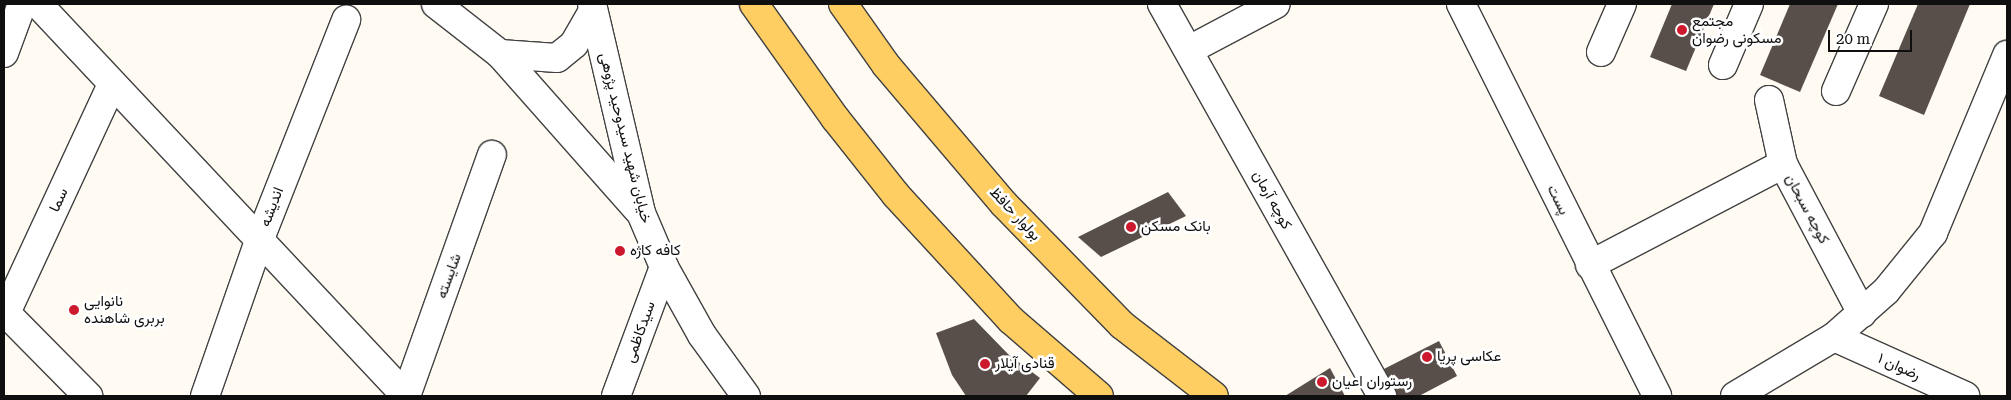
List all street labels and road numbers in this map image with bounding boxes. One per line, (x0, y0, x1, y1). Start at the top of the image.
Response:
street label: خیابان شهید سیدوحید پژوهی (595, 51, 655, 225)
street label: کوچه آرمان (1249, 167, 1295, 233)
street label: کوچه سبحان (1781, 171, 1833, 247)
street label: پست (1543, 182, 1573, 218)
street label: بولوار حافظ (986, 183, 1044, 245)
street label: سما (46, 185, 72, 215)
street label: اندیشه (256, 185, 288, 229)
street label: شایسته (433, 251, 465, 301)
street label: سیدکاظمی (621, 299, 659, 365)
street label: رضوان ۱ (1875, 350, 1923, 384)

